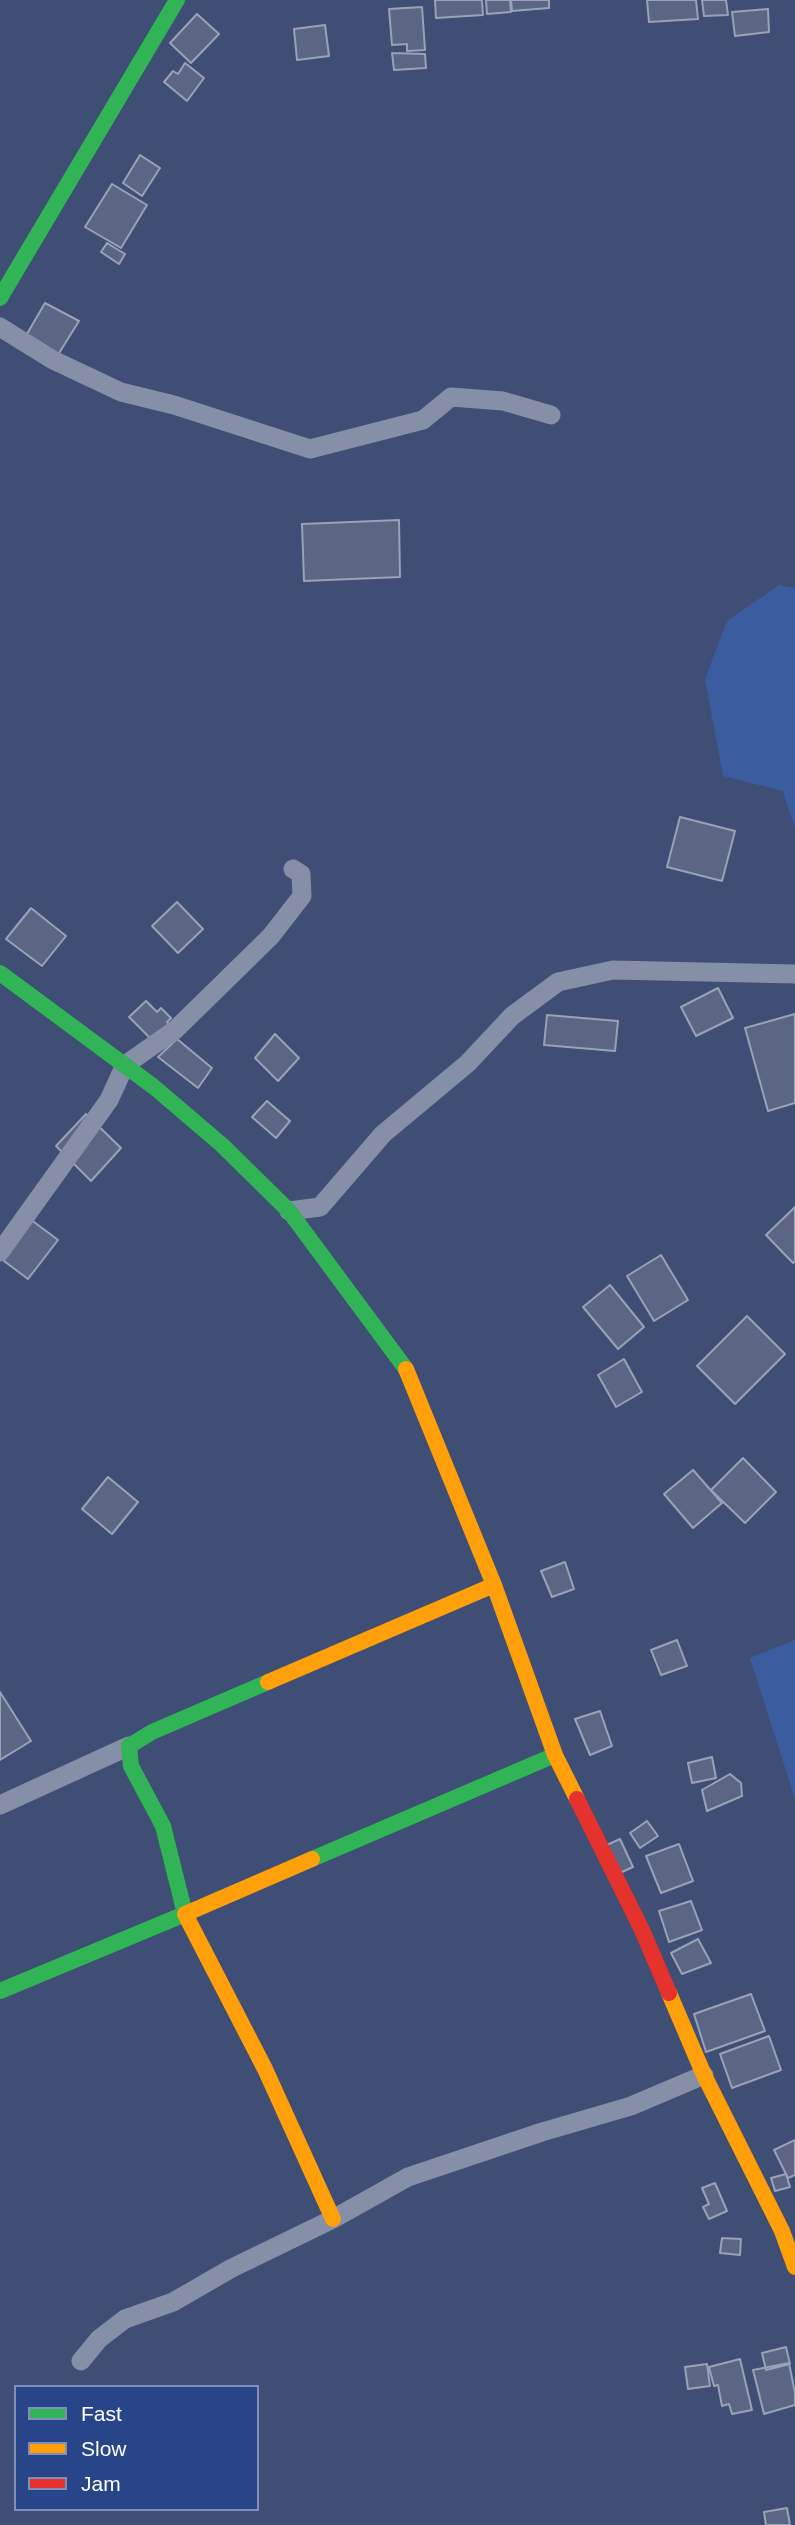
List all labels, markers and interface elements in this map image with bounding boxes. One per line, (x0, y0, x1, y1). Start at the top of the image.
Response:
legend (14, 2385, 259, 2511)
text: Fast (81, 2402, 122, 2425)
text: Slow (81, 2437, 127, 2460)
text: Jam (81, 2472, 121, 2495)

